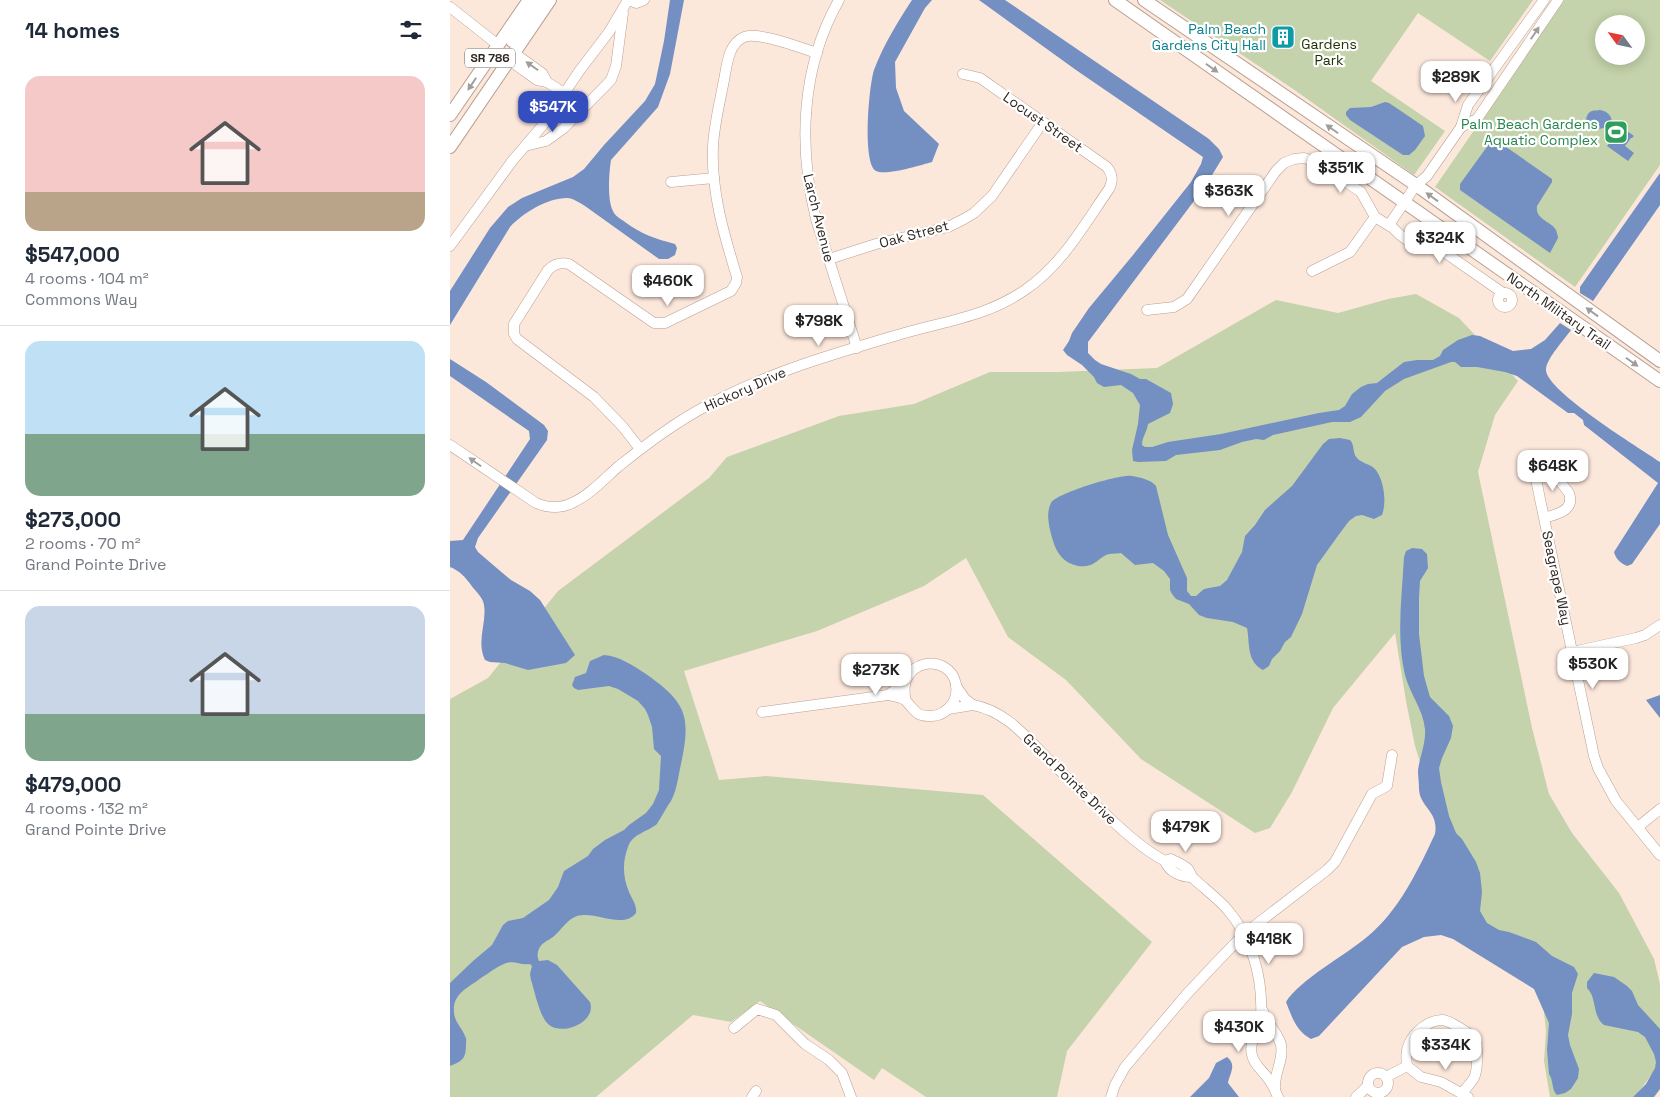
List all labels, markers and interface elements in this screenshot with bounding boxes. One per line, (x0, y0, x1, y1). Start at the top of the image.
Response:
north arrow (1595, 15, 1645, 65)
map controls (1595, 15, 1645, 65)
icon: filters (397, 16, 425, 44)
text: 14 homes (25, 17, 120, 44)
place label: Palm Beach Gardens City Hall (1152, 20, 1266, 54)
building icon: Palm Beach Gardens City Hall (1270, 24, 1296, 50)
one-way arrow (1530, 26, 1540, 39)
park label: Gardens Park (1301, 35, 1357, 69)
road number: SR 786 (465, 48, 515, 68)
one-way arrow (525, 61, 539, 71)
pin: $289K (1421, 61, 1491, 103)
one-way arrow (1205, 63, 1219, 73)
text: $289K (1432, 66, 1480, 87)
one-way arrow (467, 77, 477, 90)
street label: Locust Street (1000, 88, 1086, 156)
pin: $547K (518, 90, 588, 133)
text: $547K (529, 96, 577, 117)
icon: home (180, 108, 270, 198)
place label: Palm Beach Gardens Aquatic Complex (1461, 115, 1598, 149)
sports icon: Palm Beach Gardens Aquatic Complex (1603, 119, 1629, 145)
one-way arrow (1325, 124, 1339, 134)
pin: $351K (1306, 152, 1376, 194)
text: $351K (1318, 157, 1364, 178)
street label: Larch Avenue (799, 172, 839, 264)
pin: $363K (1194, 174, 1264, 217)
text: $363K (1204, 180, 1254, 201)
one-way arrow (1425, 192, 1439, 202)
street label: Oak Street (877, 216, 951, 252)
pin: $324K (1405, 222, 1475, 264)
text: $324K (1416, 227, 1464, 248)
text: $547,000 (25, 241, 120, 268)
pin: $460K (633, 264, 703, 307)
text: 4 rooms · 104 m² (25, 268, 149, 289)
street label: North Military Trail (1503, 268, 1615, 354)
text: $460K (643, 270, 693, 291)
text: Commons Way (25, 289, 137, 310)
pin: $798K (784, 304, 854, 347)
one-way arrow (1586, 307, 1599, 318)
text: $798K (795, 310, 843, 331)
one-way arrow (1626, 357, 1639, 367)
street label: Hickory Drive (701, 363, 789, 415)
icon: home (180, 374, 270, 464)
pin: $648K (1518, 450, 1588, 492)
text: $648K (1528, 455, 1578, 476)
one-way arrow (468, 457, 482, 467)
text: $273,000 (25, 506, 121, 533)
street label: Seagrape Way (1538, 529, 1576, 627)
text: 2 rooms · 70 m² (25, 533, 141, 554)
text: Grand Pointe Drive (25, 554, 166, 575)
icon: home (180, 639, 270, 729)
pin: $530K (1558, 648, 1628, 690)
text: $530K (1568, 653, 1618, 674)
pin: $273K (841, 654, 911, 696)
text: $273K (852, 659, 900, 680)
street label: Grand Pointe Drive (1019, 730, 1121, 828)
text: $479,000 (25, 771, 121, 798)
text: 4 rooms · 132 m² (25, 798, 148, 819)
pin: $479K (1151, 810, 1221, 853)
text: $479K (1162, 816, 1210, 837)
text: Grand Pointe Drive (25, 819, 166, 840)
pin: $418K (1234, 922, 1304, 965)
text: $418K (1246, 928, 1292, 949)
pin: $430K (1204, 1010, 1274, 1053)
text: $430K (1214, 1016, 1264, 1037)
pin: $334K (1411, 1028, 1481, 1071)
text: $334K (1421, 1034, 1471, 1055)

